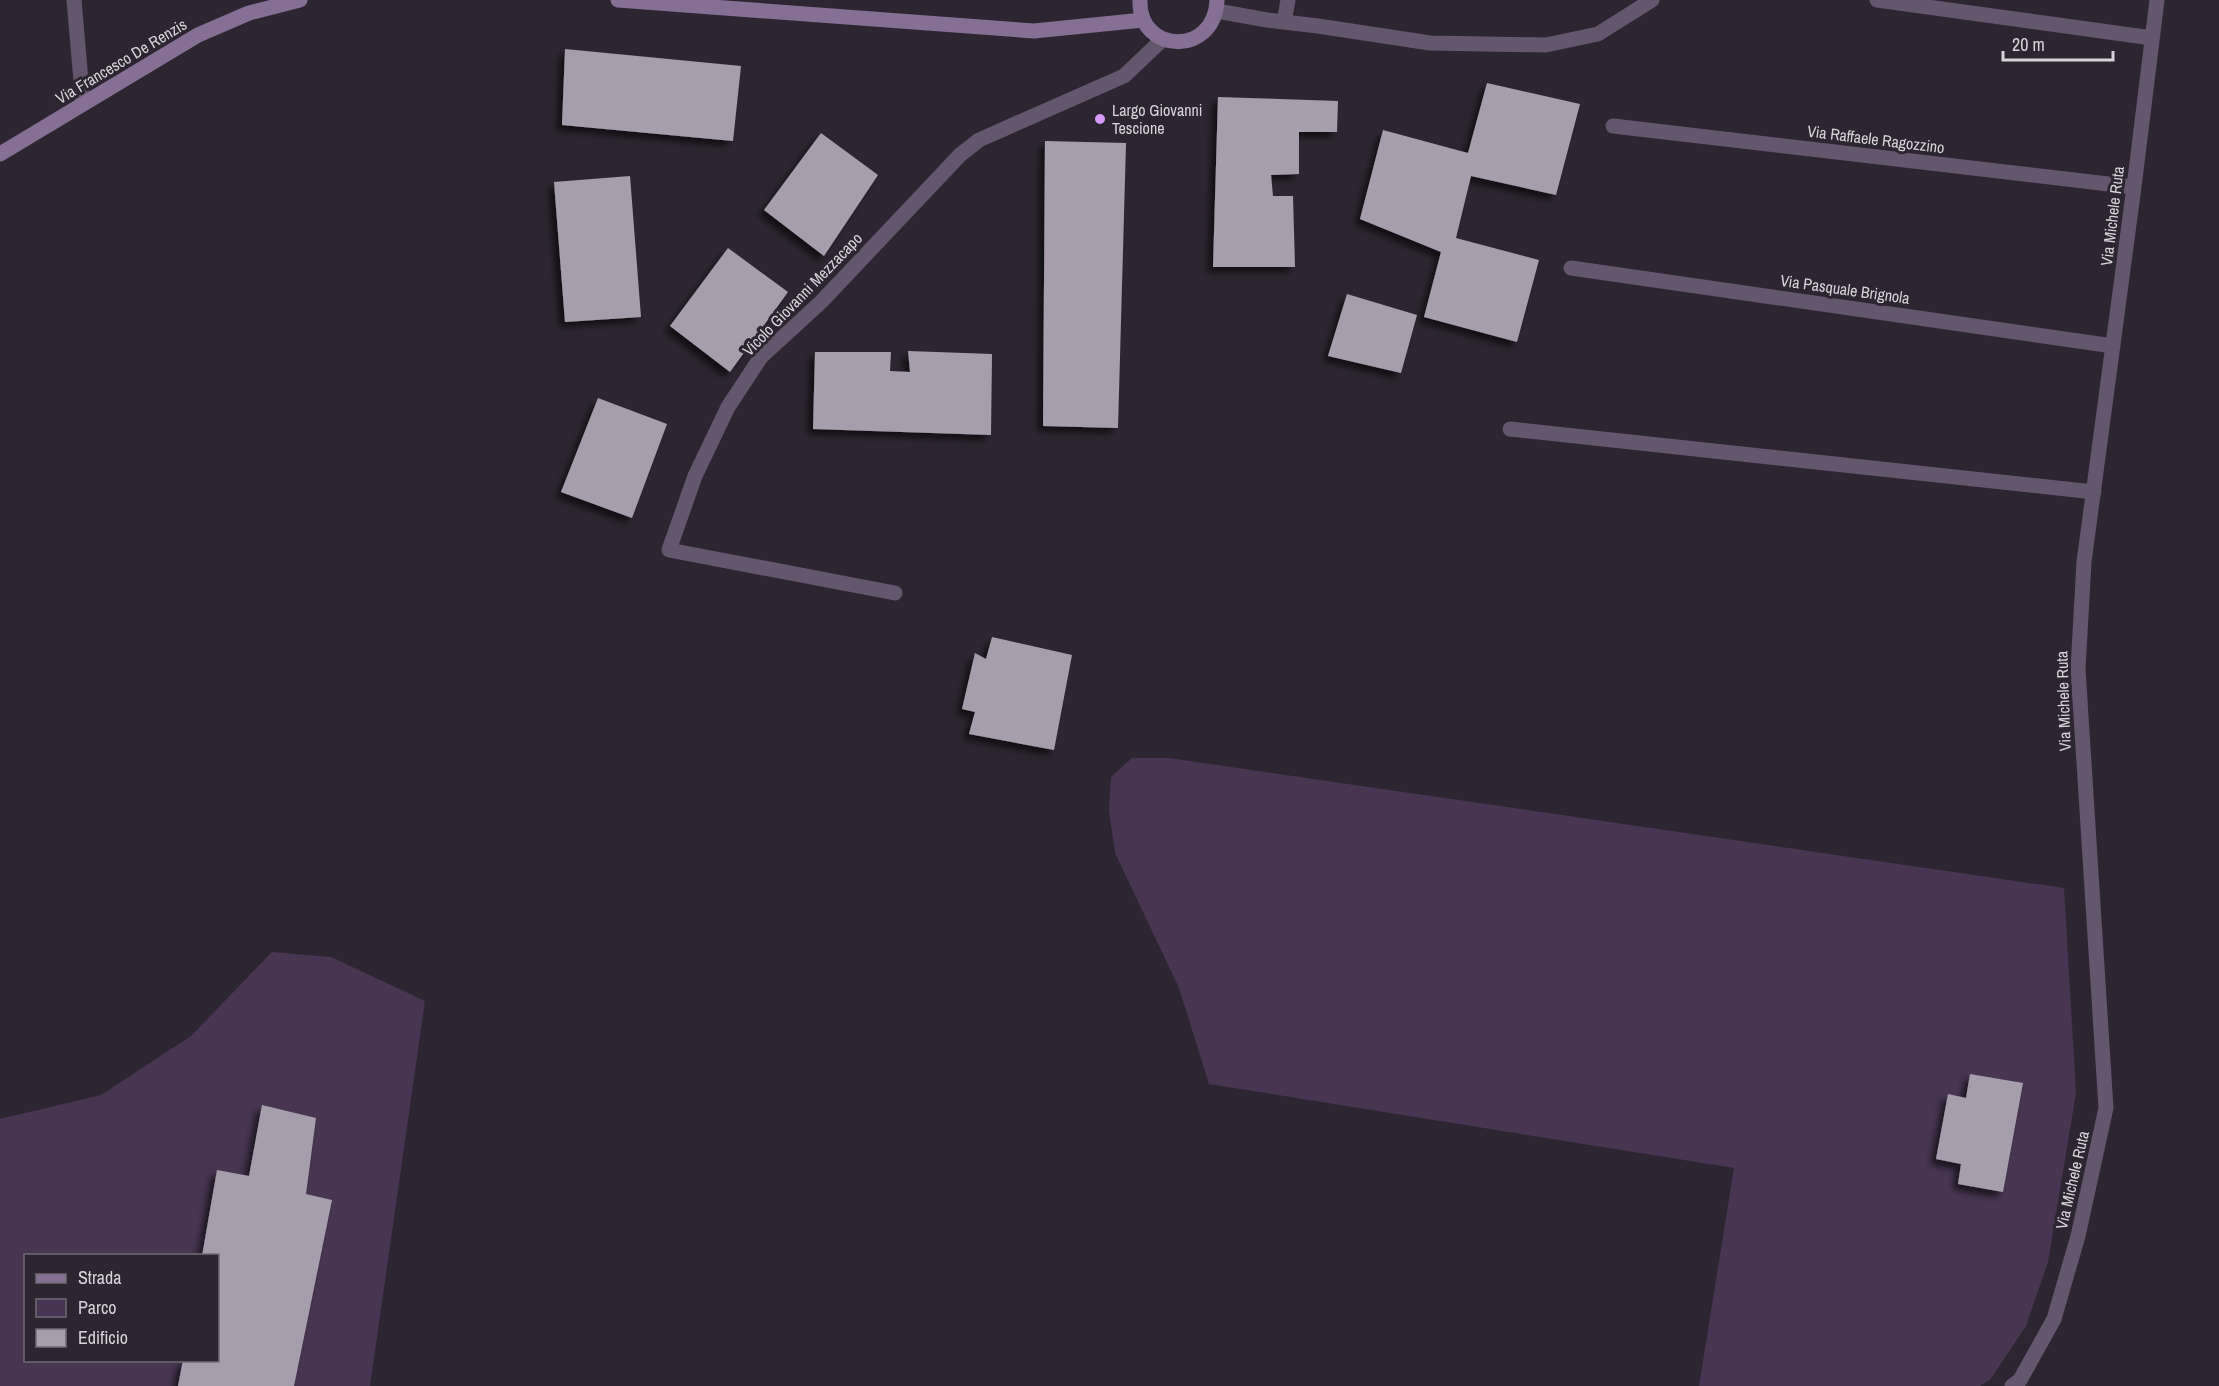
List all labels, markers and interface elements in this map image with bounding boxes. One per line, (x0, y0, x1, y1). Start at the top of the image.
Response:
street label: Via Francesco De Renzis (51, 13, 191, 109)
scale bar (2003, 24, 2112, 62)
text: 20 m (2012, 32, 2045, 57)
place label: Largo Giovanni Tescione (1112, 99, 1202, 139)
marker: Largo Giovanni Tescione (1093, 112, 1107, 126)
street label: Via Raffaele Ragozzino (1806, 120, 1946, 158)
street label: Via Michele Ruta (2095, 164, 2129, 267)
street label: Vicolo Giovanni Mezzacapo (737, 227, 867, 361)
street label: Via Pasquale Brignola (1779, 269, 1912, 309)
street label: Via Michele Ruta (2050, 650, 2076, 752)
street label: Via Michele Ruta (2050, 1128, 2094, 1231)
legend (24, 1254, 219, 1362)
text: Strada (78, 1265, 122, 1290)
text: Parco (78, 1295, 117, 1320)
text: Edificio (78, 1325, 128, 1350)

